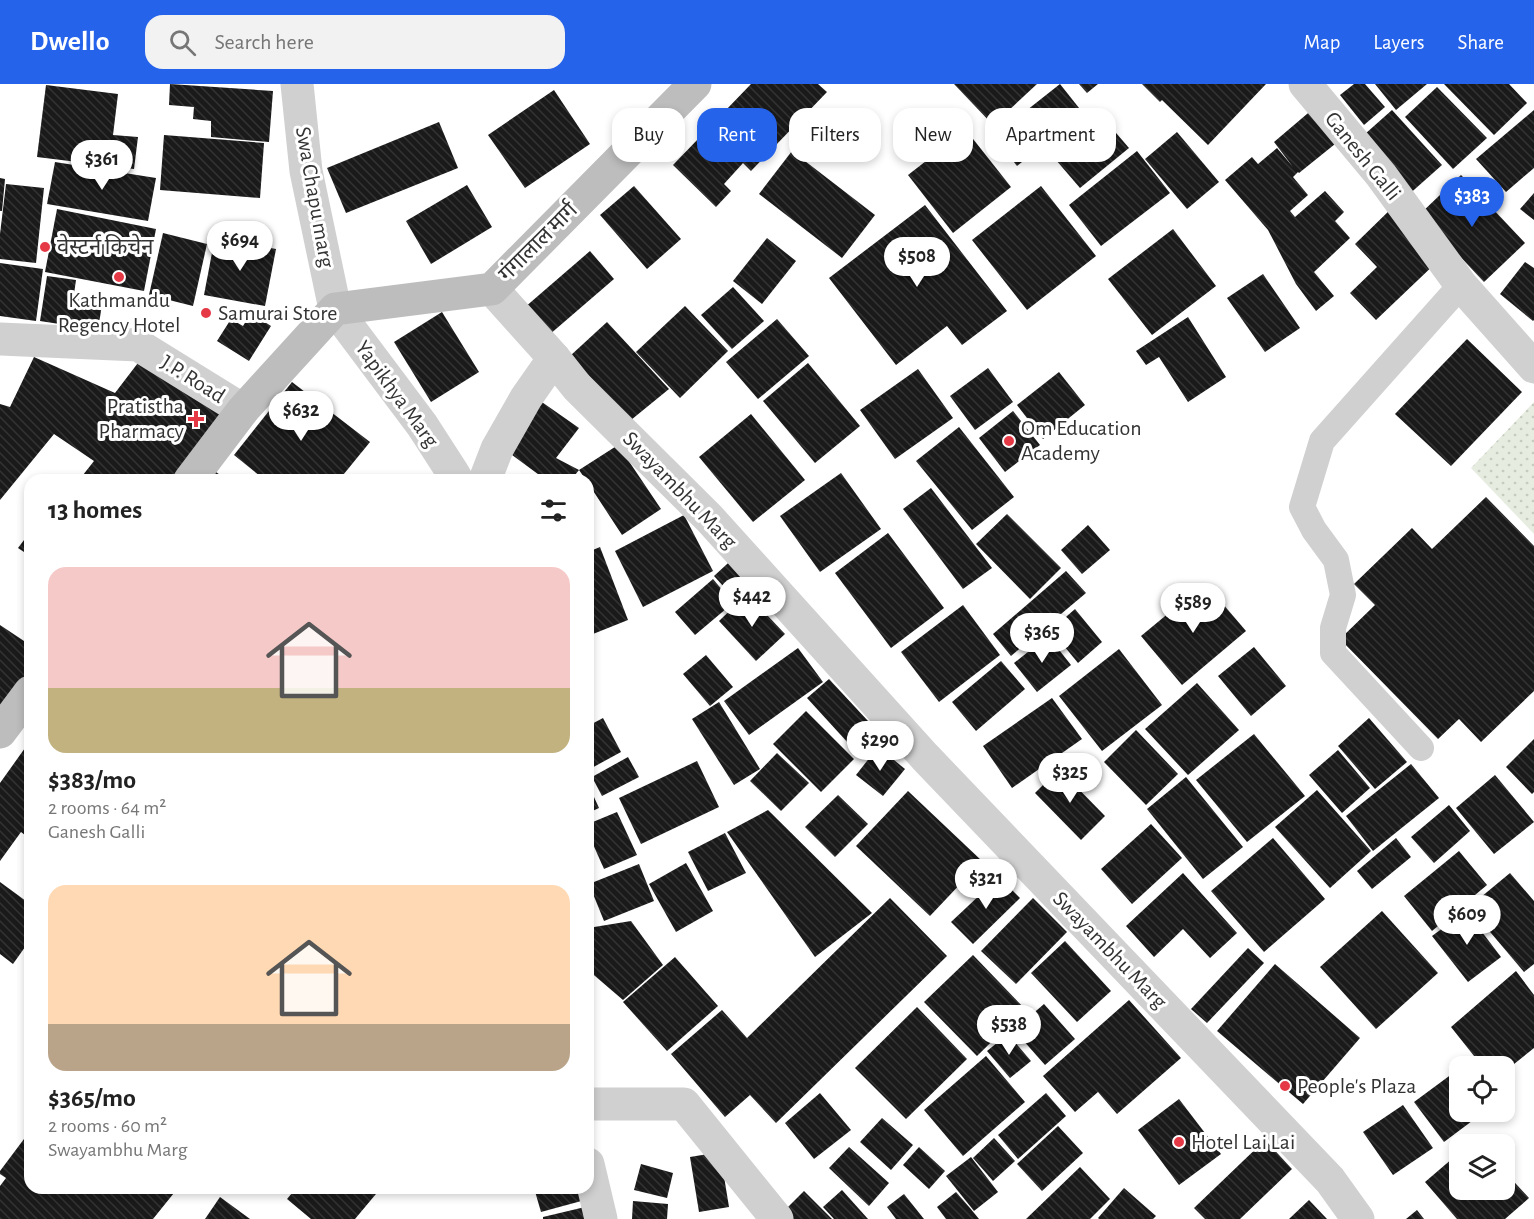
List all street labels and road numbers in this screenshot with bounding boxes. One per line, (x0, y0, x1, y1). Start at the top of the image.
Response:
street label: Ganesh Galli (1321, 108, 1405, 204)
street label: Swa Chapu marg (292, 125, 338, 269)
street label: गंगालाल मार्ग (493, 196, 582, 285)
street label: Yapikhya Marg (351, 337, 443, 452)
street label: J.P. Road (157, 351, 229, 407)
street label: Swayambhu Marg (619, 427, 741, 553)
street label: Swayambhu Marg (1049, 887, 1171, 1013)

